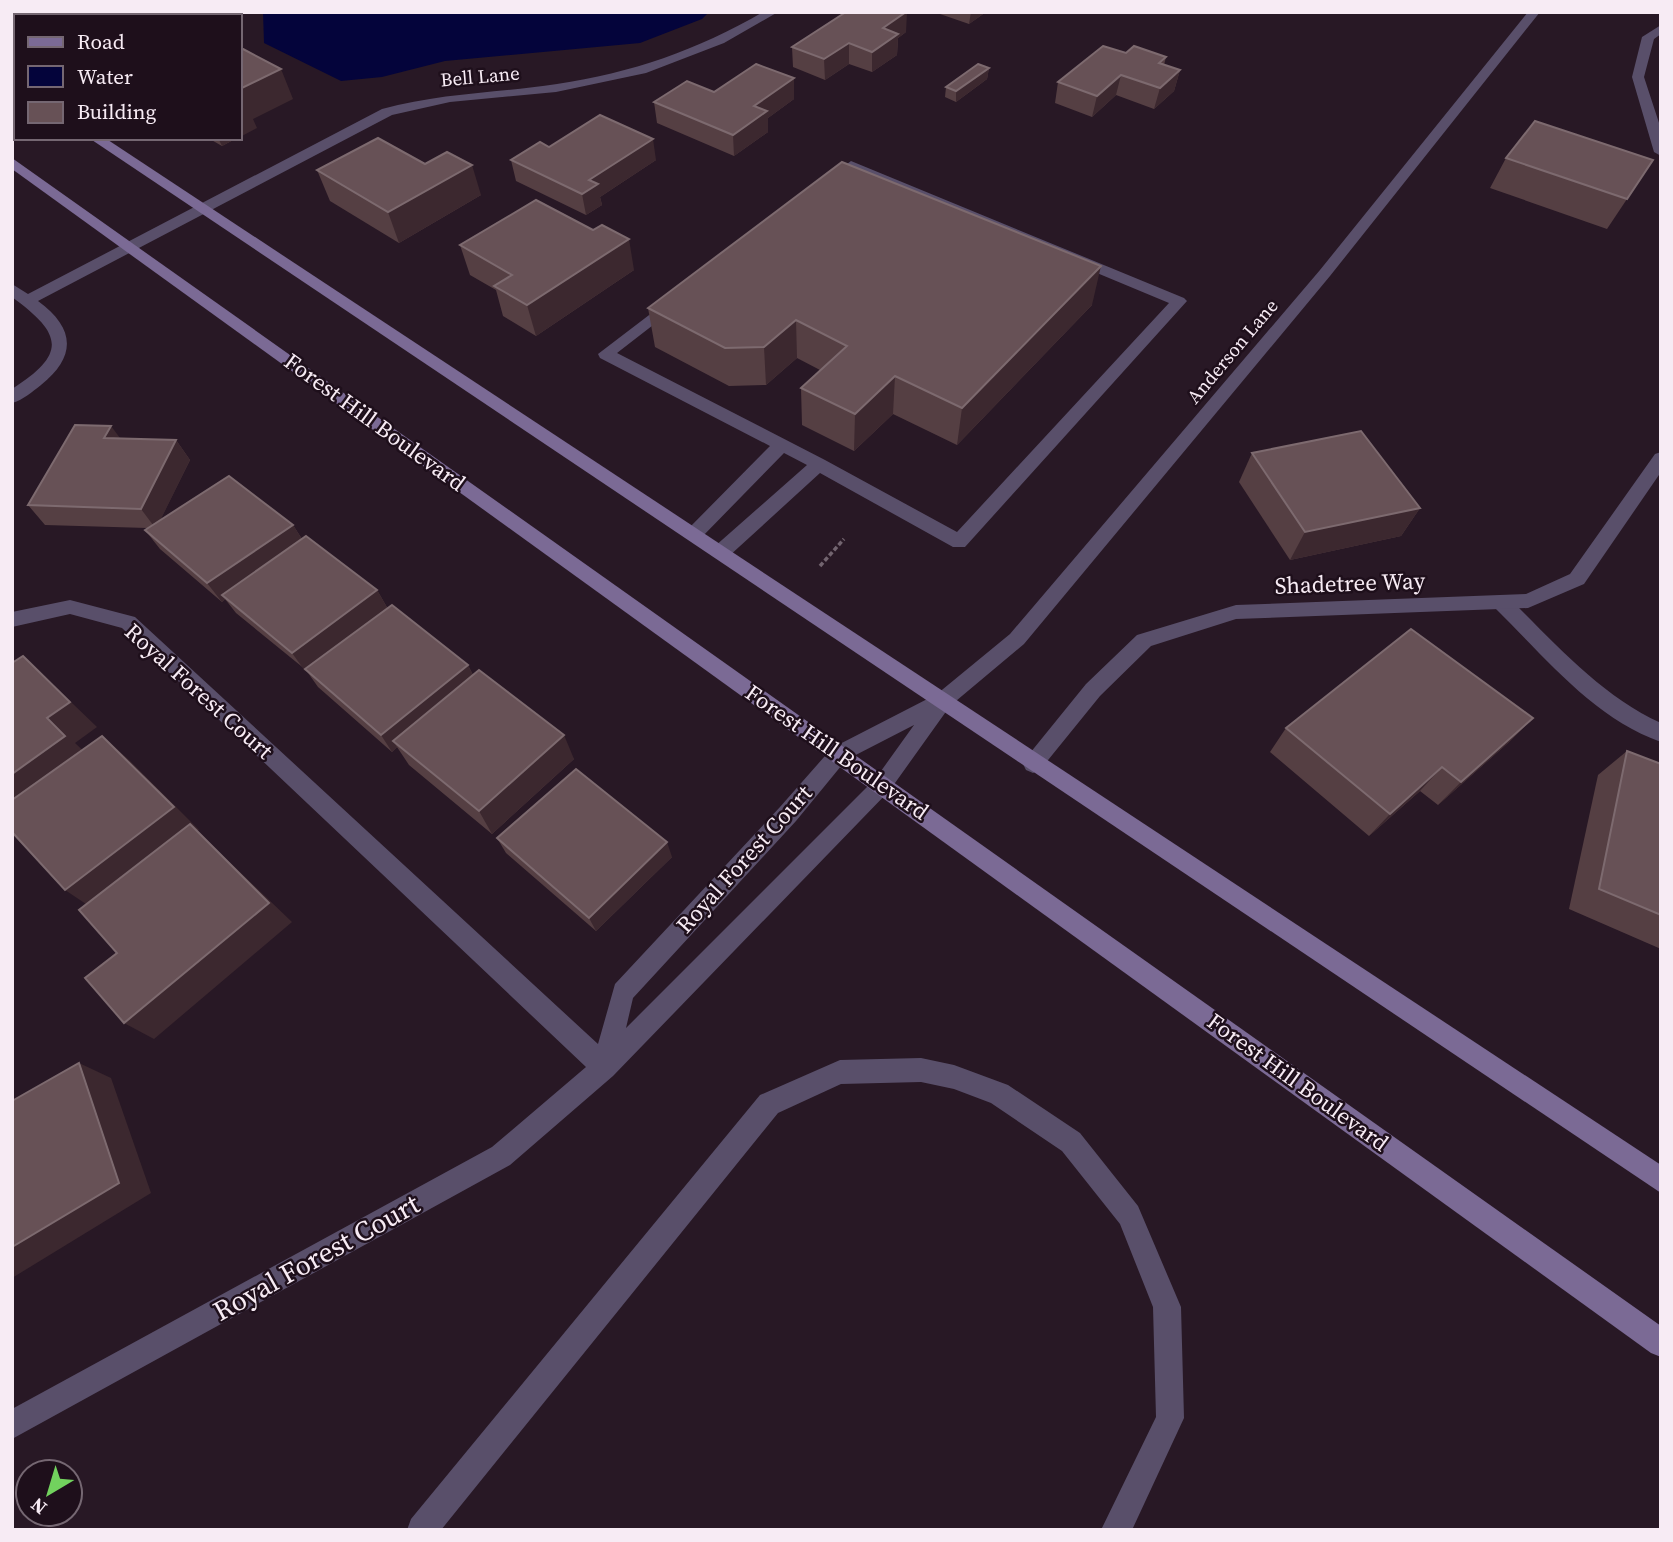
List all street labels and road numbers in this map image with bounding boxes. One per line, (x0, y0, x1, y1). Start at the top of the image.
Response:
street label: Bell Lane (439, 60, 521, 92)
street label: Anderson Lane (1181, 293, 1283, 409)
street label: Forest Hill Boulevard (278, 345, 472, 499)
street label: Shadetree Way (1274, 564, 1426, 602)
street label: Royal Forest Court (118, 616, 280, 767)
street label: Forest Hill Boulevard (739, 677, 935, 827)
street label: Royal Forest Court (669, 778, 820, 940)
street label: Forest Hill Boulevard (1201, 1005, 1395, 1159)
street label: Royal Forest Court (206, 1184, 427, 1330)

